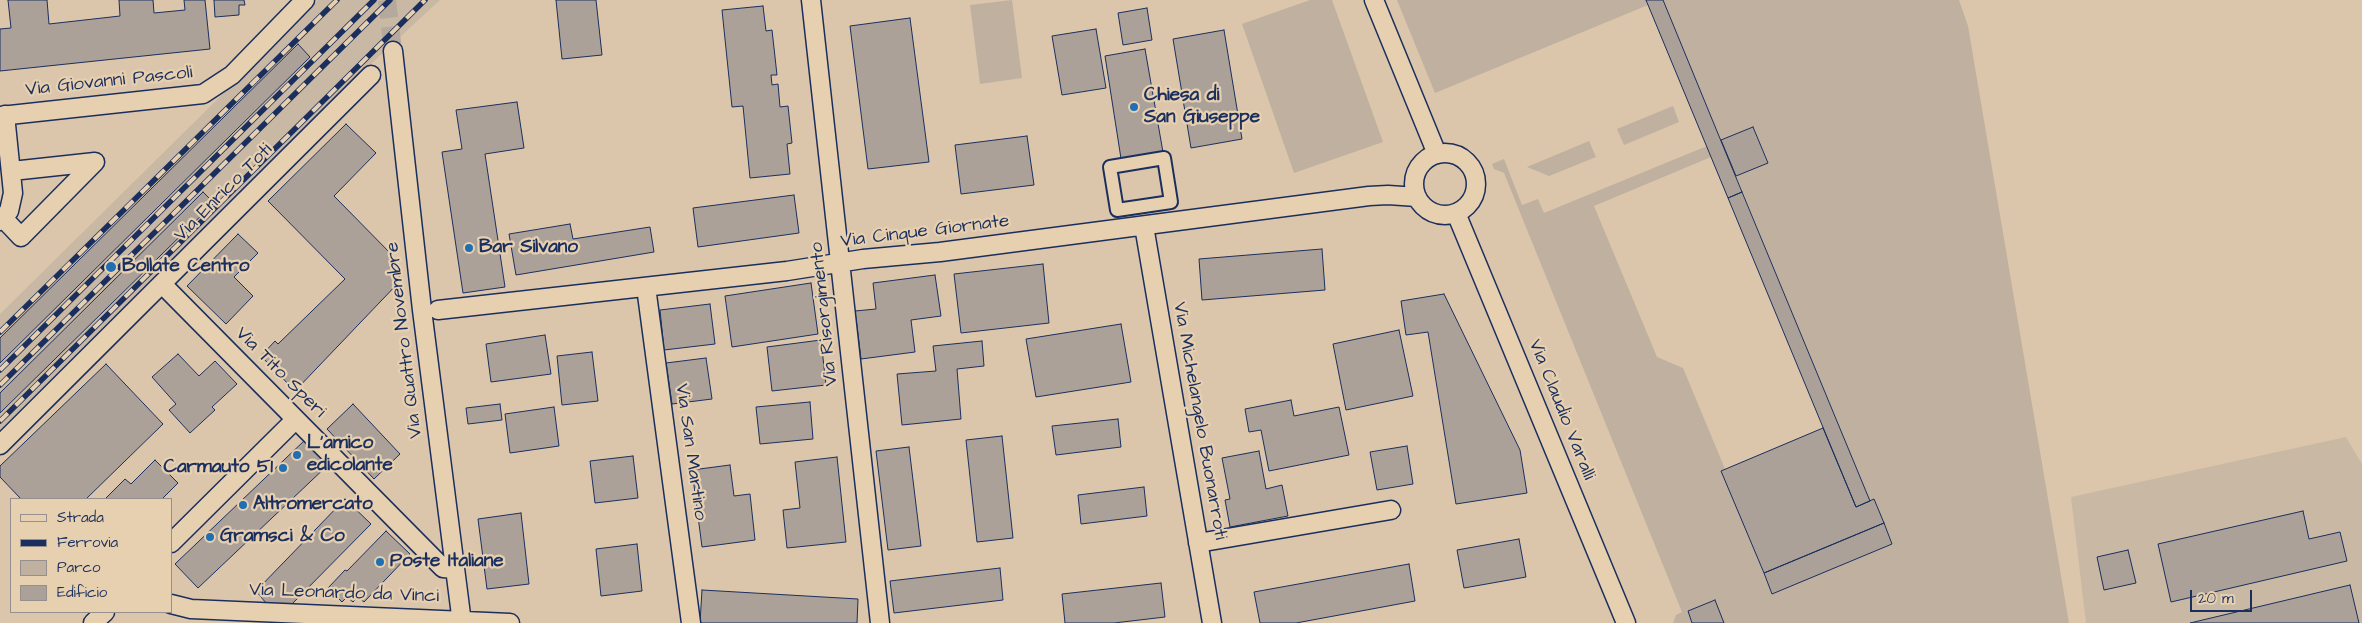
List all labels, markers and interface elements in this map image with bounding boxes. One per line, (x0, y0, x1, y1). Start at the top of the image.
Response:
street label: Via Giovanni Pascoli (24, 62, 194, 102)
place label: Chiesa di San Giuseppe (1144, 85, 1260, 129)
marker: Chiesa di San Giuseppe (1128, 101, 1140, 113)
street label: Via Enrico Toti (170, 139, 278, 247)
street label: Via Cinque Giornate (839, 210, 1011, 254)
place label: Bar Silvano (479, 237, 578, 259)
street label: Via Quattro Novembre (382, 240, 428, 440)
street label: Via Risorgimento (806, 241, 844, 387)
marker: Bar Silvano (463, 242, 475, 254)
place label: Bollate Centro (122, 256, 249, 278)
marker: Bollate Centro (104, 260, 118, 274)
street label: Via Michelangelo Buonarroti (1167, 300, 1231, 542)
street label: Via Tito Speri (230, 323, 330, 423)
street label: Via Claudio Varalli (1522, 337, 1600, 483)
street label: Via San Martino (669, 382, 711, 522)
place label: L'amico edicolante (307, 433, 393, 477)
marker: L'amico edicolante (291, 449, 303, 461)
place label: Carmauto 51 (163, 457, 273, 479)
marker: Carmauto 51 (277, 462, 289, 474)
place label: Altromercato (253, 494, 373, 516)
legend (10, 498, 172, 613)
marker: Altromercato (237, 499, 249, 511)
text: Strada (57, 507, 104, 528)
place label: Gramsci & Co (220, 526, 345, 548)
marker: Gramsci & Co (204, 531, 216, 543)
text: Ferrovia (57, 532, 118, 553)
place label: Poste Italiane (390, 551, 503, 573)
marker: Poste Italiane (374, 556, 386, 568)
text: Parco (57, 557, 100, 578)
street label: Via Leonardo da Vinci (249, 579, 439, 609)
scale bar (2192, 580, 2254, 612)
text: Edificio (57, 582, 107, 603)
text: 20 m (2198, 588, 2234, 609)

